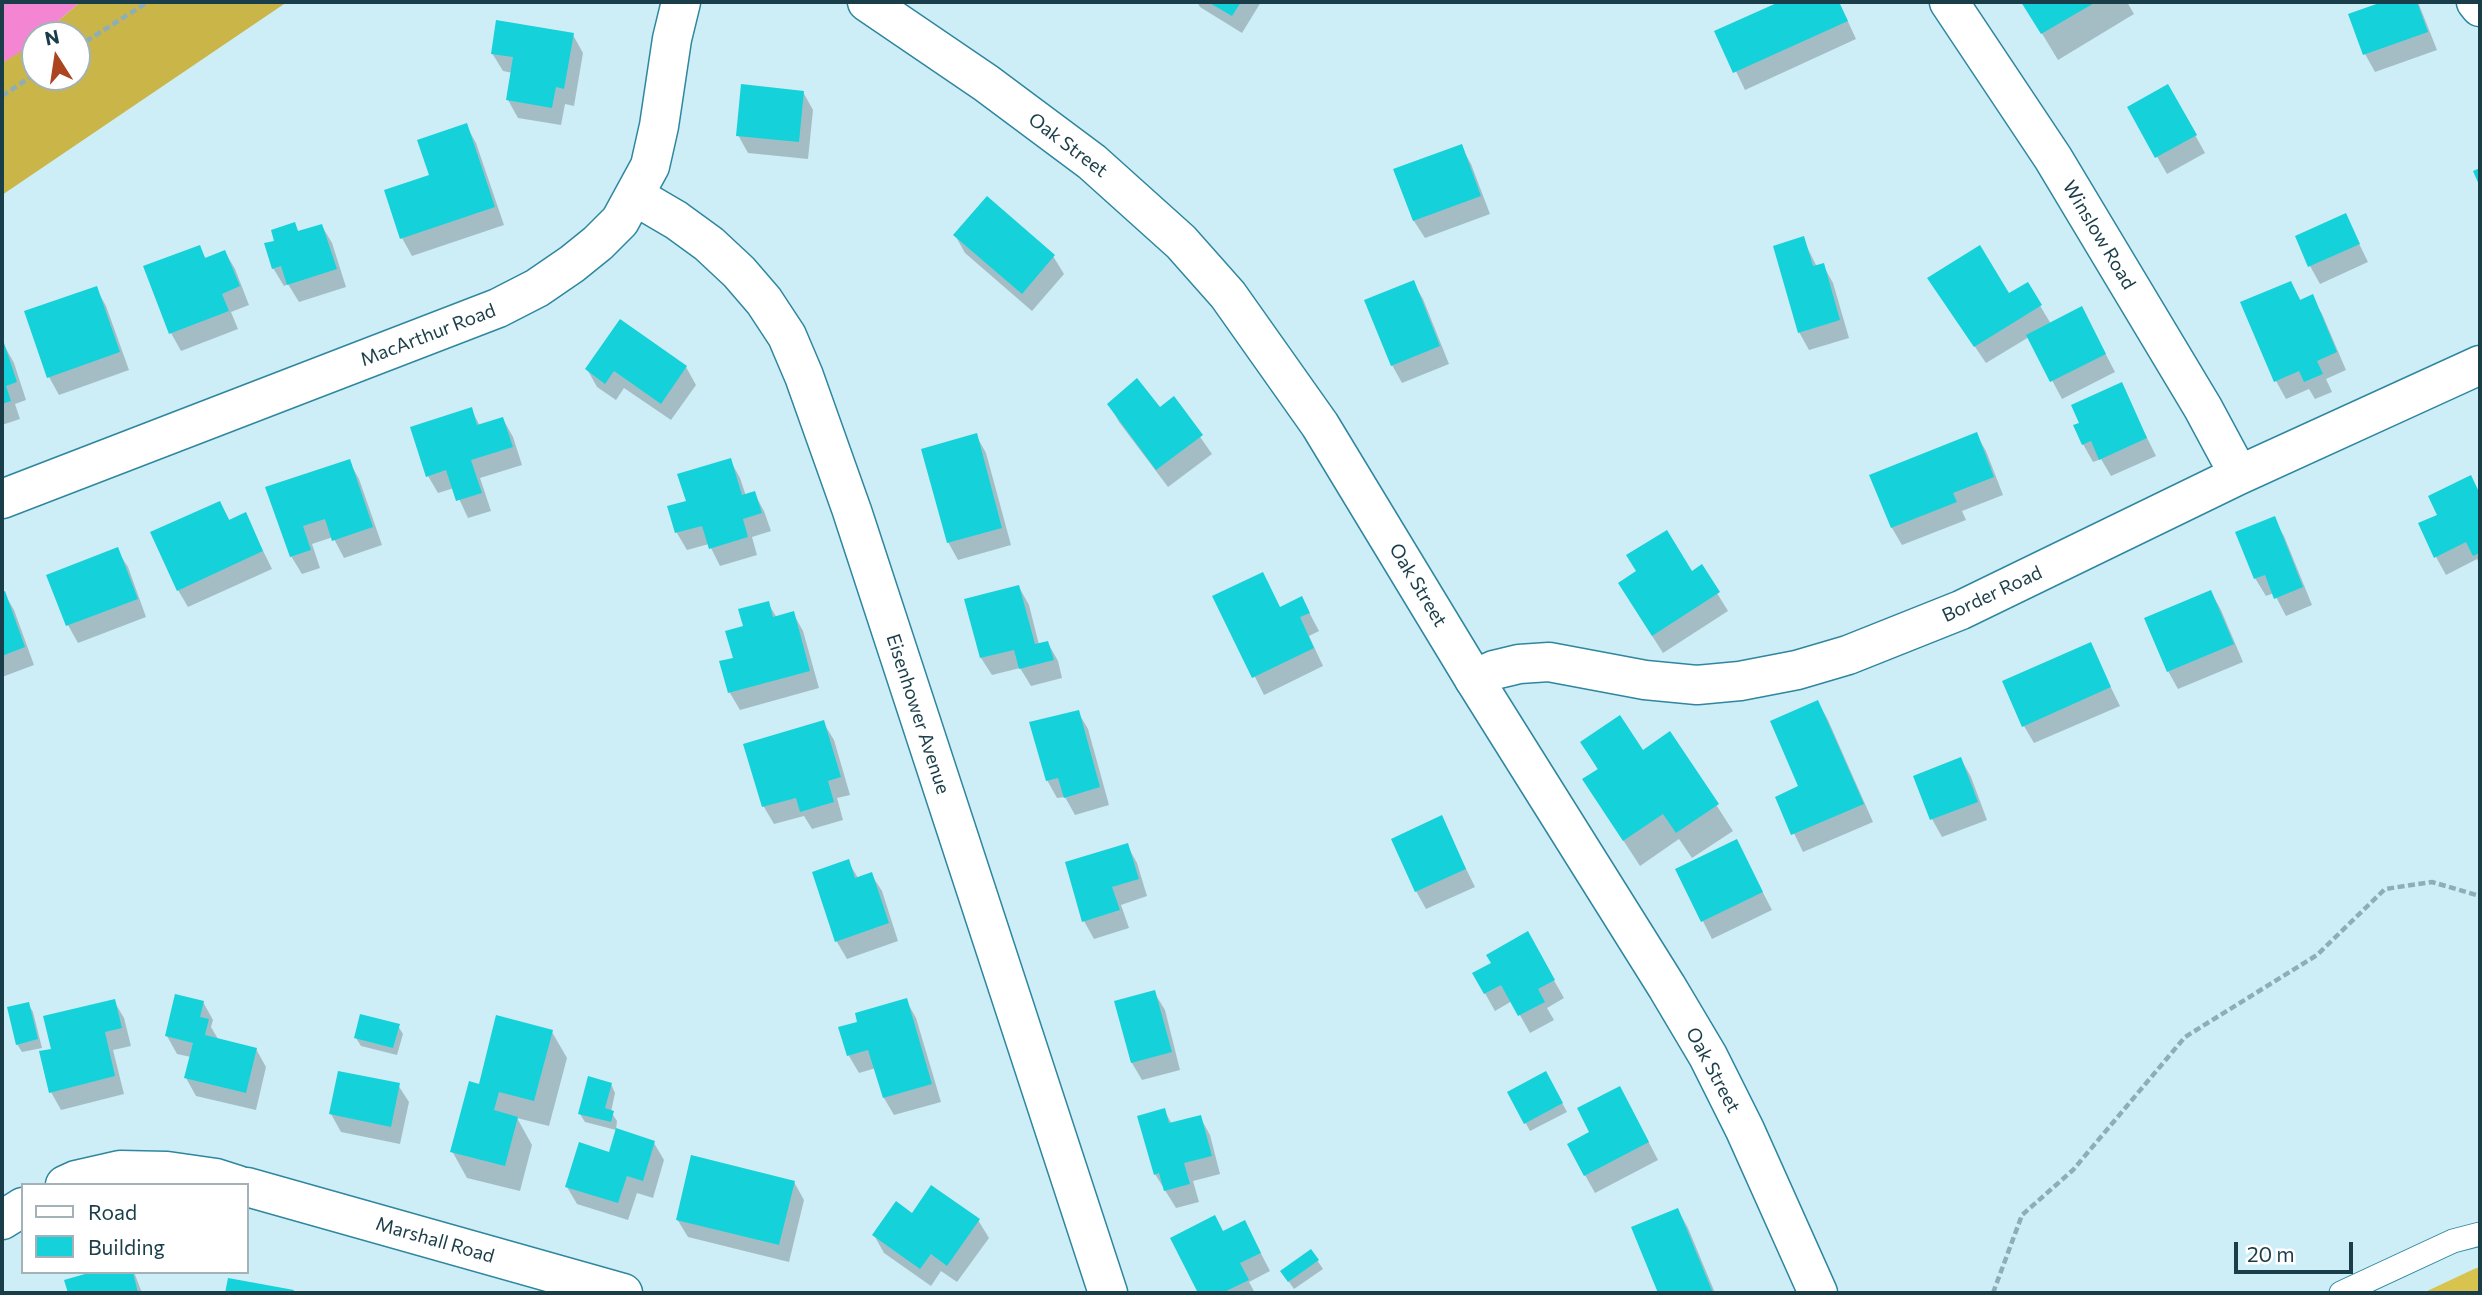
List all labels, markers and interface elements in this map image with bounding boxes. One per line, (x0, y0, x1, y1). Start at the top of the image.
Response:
north arrow (21, 21, 91, 91)
text: N (43, 24, 61, 50)
street label: Oak Street (1024, 108, 1112, 182)
street label: Winslow Road (2058, 176, 2140, 294)
street label: MacArthur Road (357, 299, 499, 371)
street label: Oak Street (1384, 539, 1452, 631)
street label: Border Road (1938, 561, 2046, 627)
street label: Eisenhower Avenue (881, 631, 955, 797)
street label: Oak Street (1681, 1024, 1745, 1116)
legend (21, 1183, 248, 1274)
text: Road (88, 1199, 137, 1224)
street label: Marshall Road (373, 1212, 497, 1268)
scale bar (2237, 1228, 2356, 1272)
text: Building (88, 1234, 165, 1259)
text: 20 m (2247, 1241, 2295, 1266)

